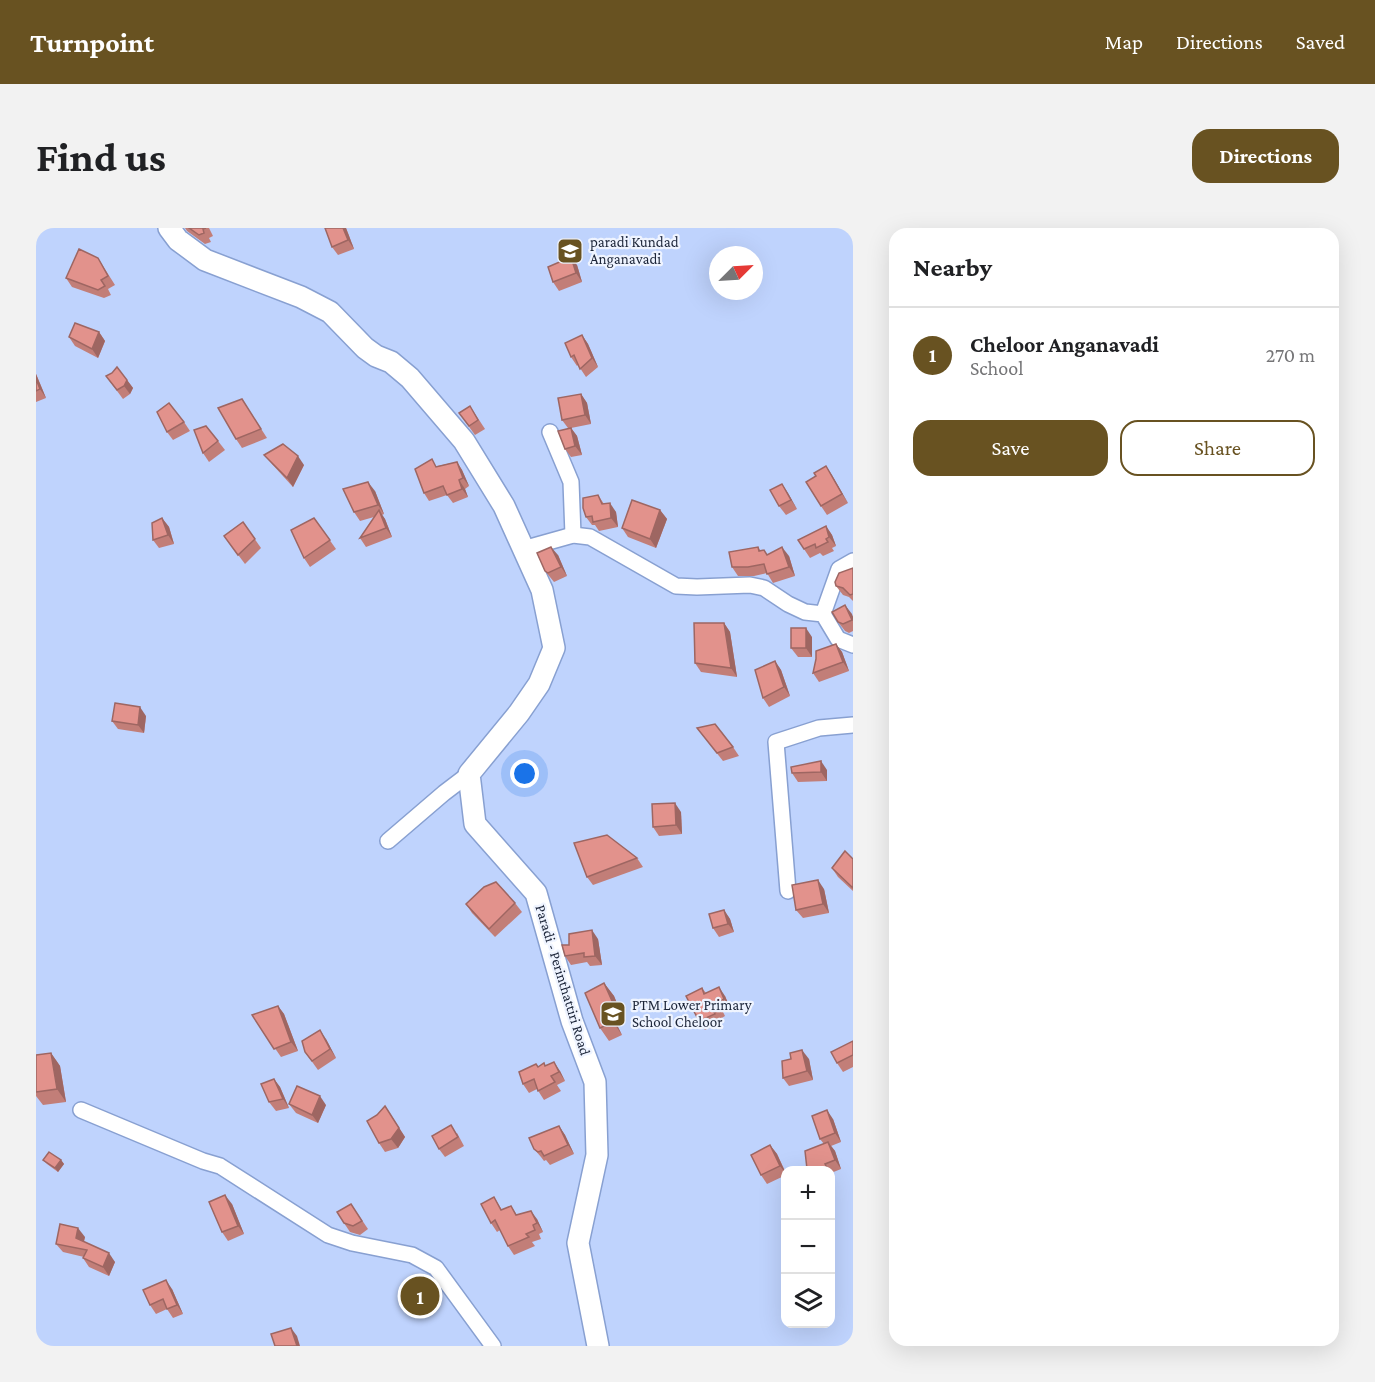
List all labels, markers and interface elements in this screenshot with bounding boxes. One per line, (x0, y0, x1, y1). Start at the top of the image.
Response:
text: Turnpoint (30, 27, 154, 58)
text: Map (1105, 30, 1143, 54)
text: Directions (1176, 30, 1263, 54)
text: Saved (1296, 30, 1345, 54)
button: Directions (1192, 129, 1339, 183)
text: Find us (36, 133, 166, 180)
place label: paradi Kundad Anganavadi (590, 234, 679, 268)
school or university icon: paradi Kundad Anganavadi (555, 236, 585, 266)
north arrow (709, 246, 763, 300)
text: Nearby (913, 253, 992, 282)
text: Cheloor Anganavadi (970, 332, 1159, 357)
text: 1 (929, 344, 936, 366)
text: 270 m (1266, 344, 1315, 366)
text: School (970, 357, 1023, 379)
button: Save (913, 420, 1108, 476)
button: Share (1120, 420, 1315, 476)
your location (510, 759, 539, 788)
street label: Paradi - Perinthattiri Road (532, 903, 594, 1057)
place label: PTM Lower Primary School Cheloor (632, 997, 752, 1030)
school or university icon: PTM Lower Primary School Cheloor (598, 999, 628, 1029)
map controls (781, 1166, 835, 1328)
button: + (781, 1166, 835, 1220)
button: − (781, 1220, 835, 1274)
pin: 1 (400, 1274, 440, 1318)
button: layers (781, 1274, 835, 1328)

